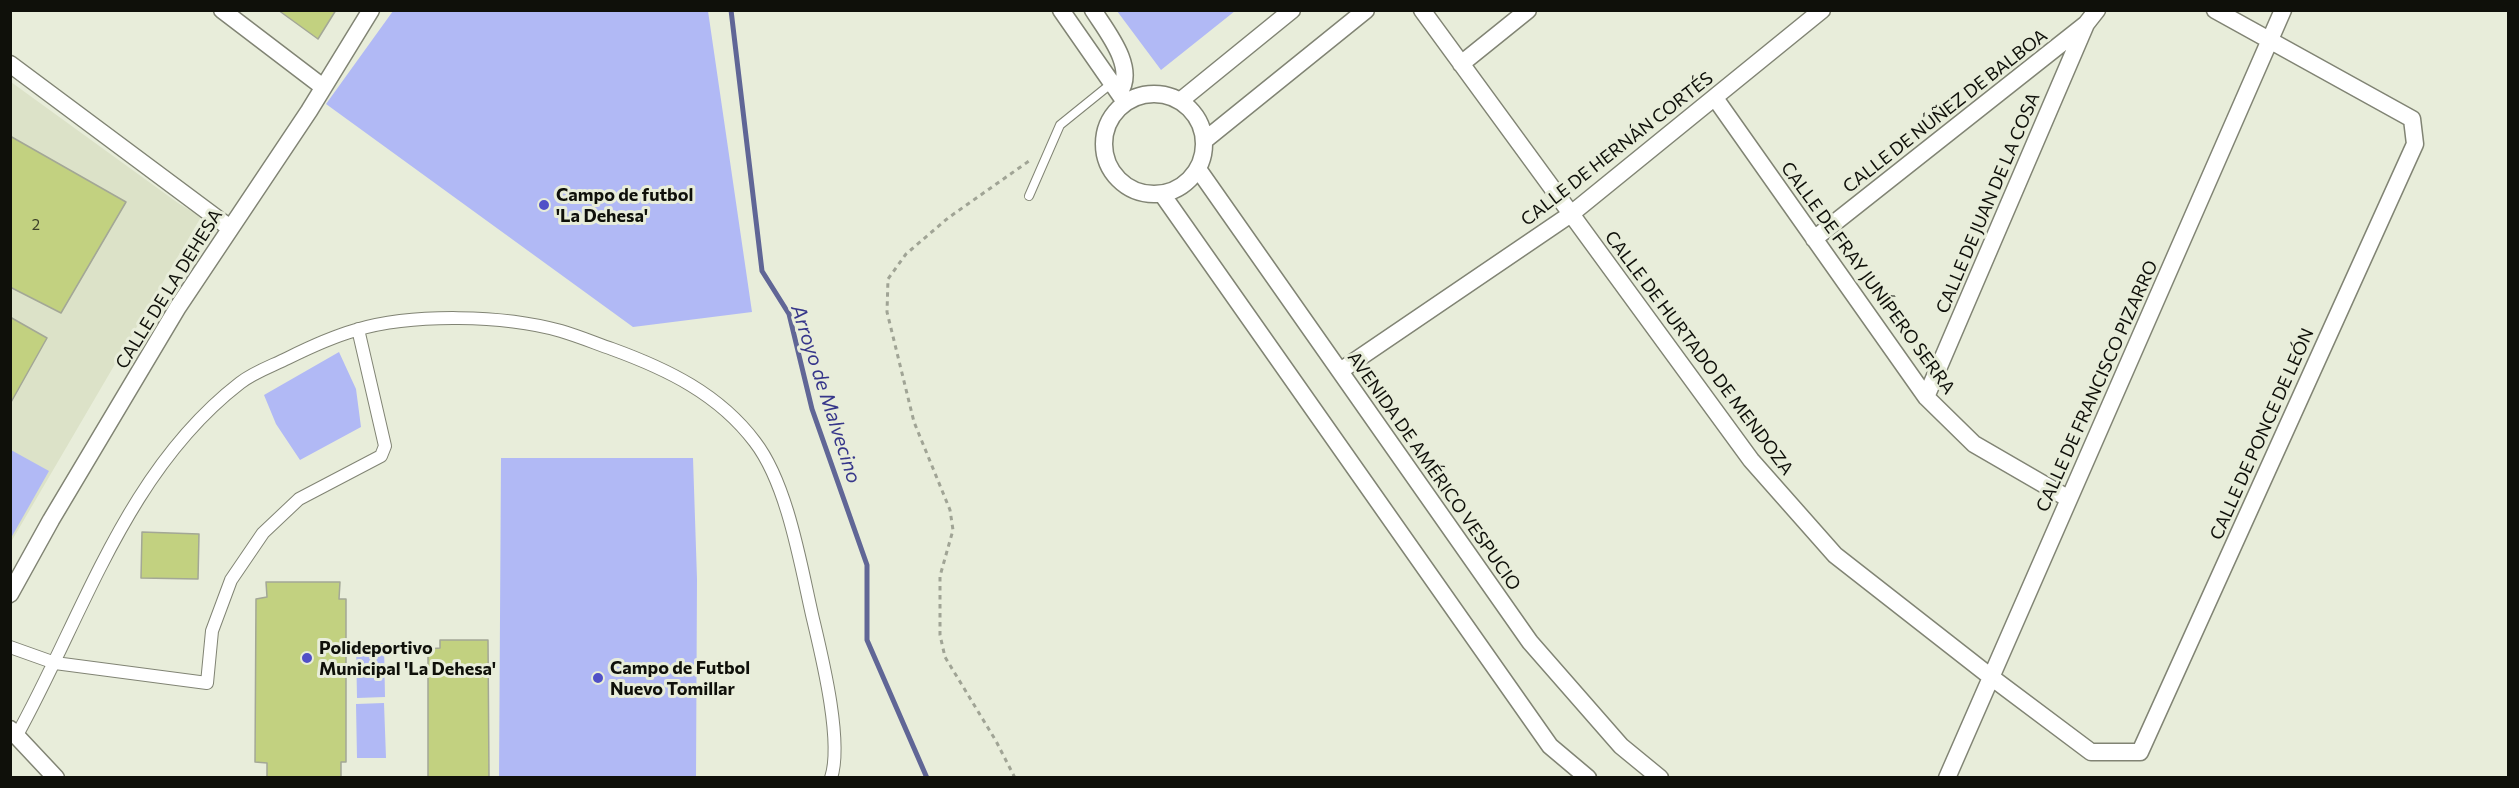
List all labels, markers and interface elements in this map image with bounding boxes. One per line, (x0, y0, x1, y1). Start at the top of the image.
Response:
street label: CALLE DE NÚÑEZ DE BALBOA (1839, 25, 2051, 197)
street label: CALLE DE HERNÁN CORTÉS (1517, 67, 1717, 231)
street label: CALLE DE JUAN DE LA COSA (1932, 89, 2044, 317)
street label: CALLE DE FRAY JUNÍPERO SERRA (1776, 158, 1960, 398)
place label: Campo de futbol 'La Dehesa' (556, 184, 693, 226)
marker: Campo de futbol 'La Dehesa' (537, 198, 551, 212)
street label: CALLE DE LA DEHESA (111, 205, 227, 373)
house number: 2 (32, 216, 40, 234)
street label: CALLE DE HURTADO DE MENDOZA (1600, 227, 1798, 479)
street label: CALLE DE FRANCISCO PIZARRO (2032, 257, 2162, 515)
water label: Arroyo de Malvecino (786, 302, 866, 486)
street label: CALLE DE PONCE DE LEÓN (2205, 325, 2319, 543)
street label: AVENIDA DE AMÉRICO VESPUCIO (1343, 347, 1525, 595)
place label: Polideportivo Municipal 'La Dehesa' (319, 637, 496, 680)
marker: Polideportivo Municipal 'La Dehesa' (300, 651, 314, 665)
place label: Campo de Futbol Nuevo Tomillar (610, 657, 750, 700)
marker: Campo de Futbol Nuevo Tomillar (591, 671, 605, 685)

